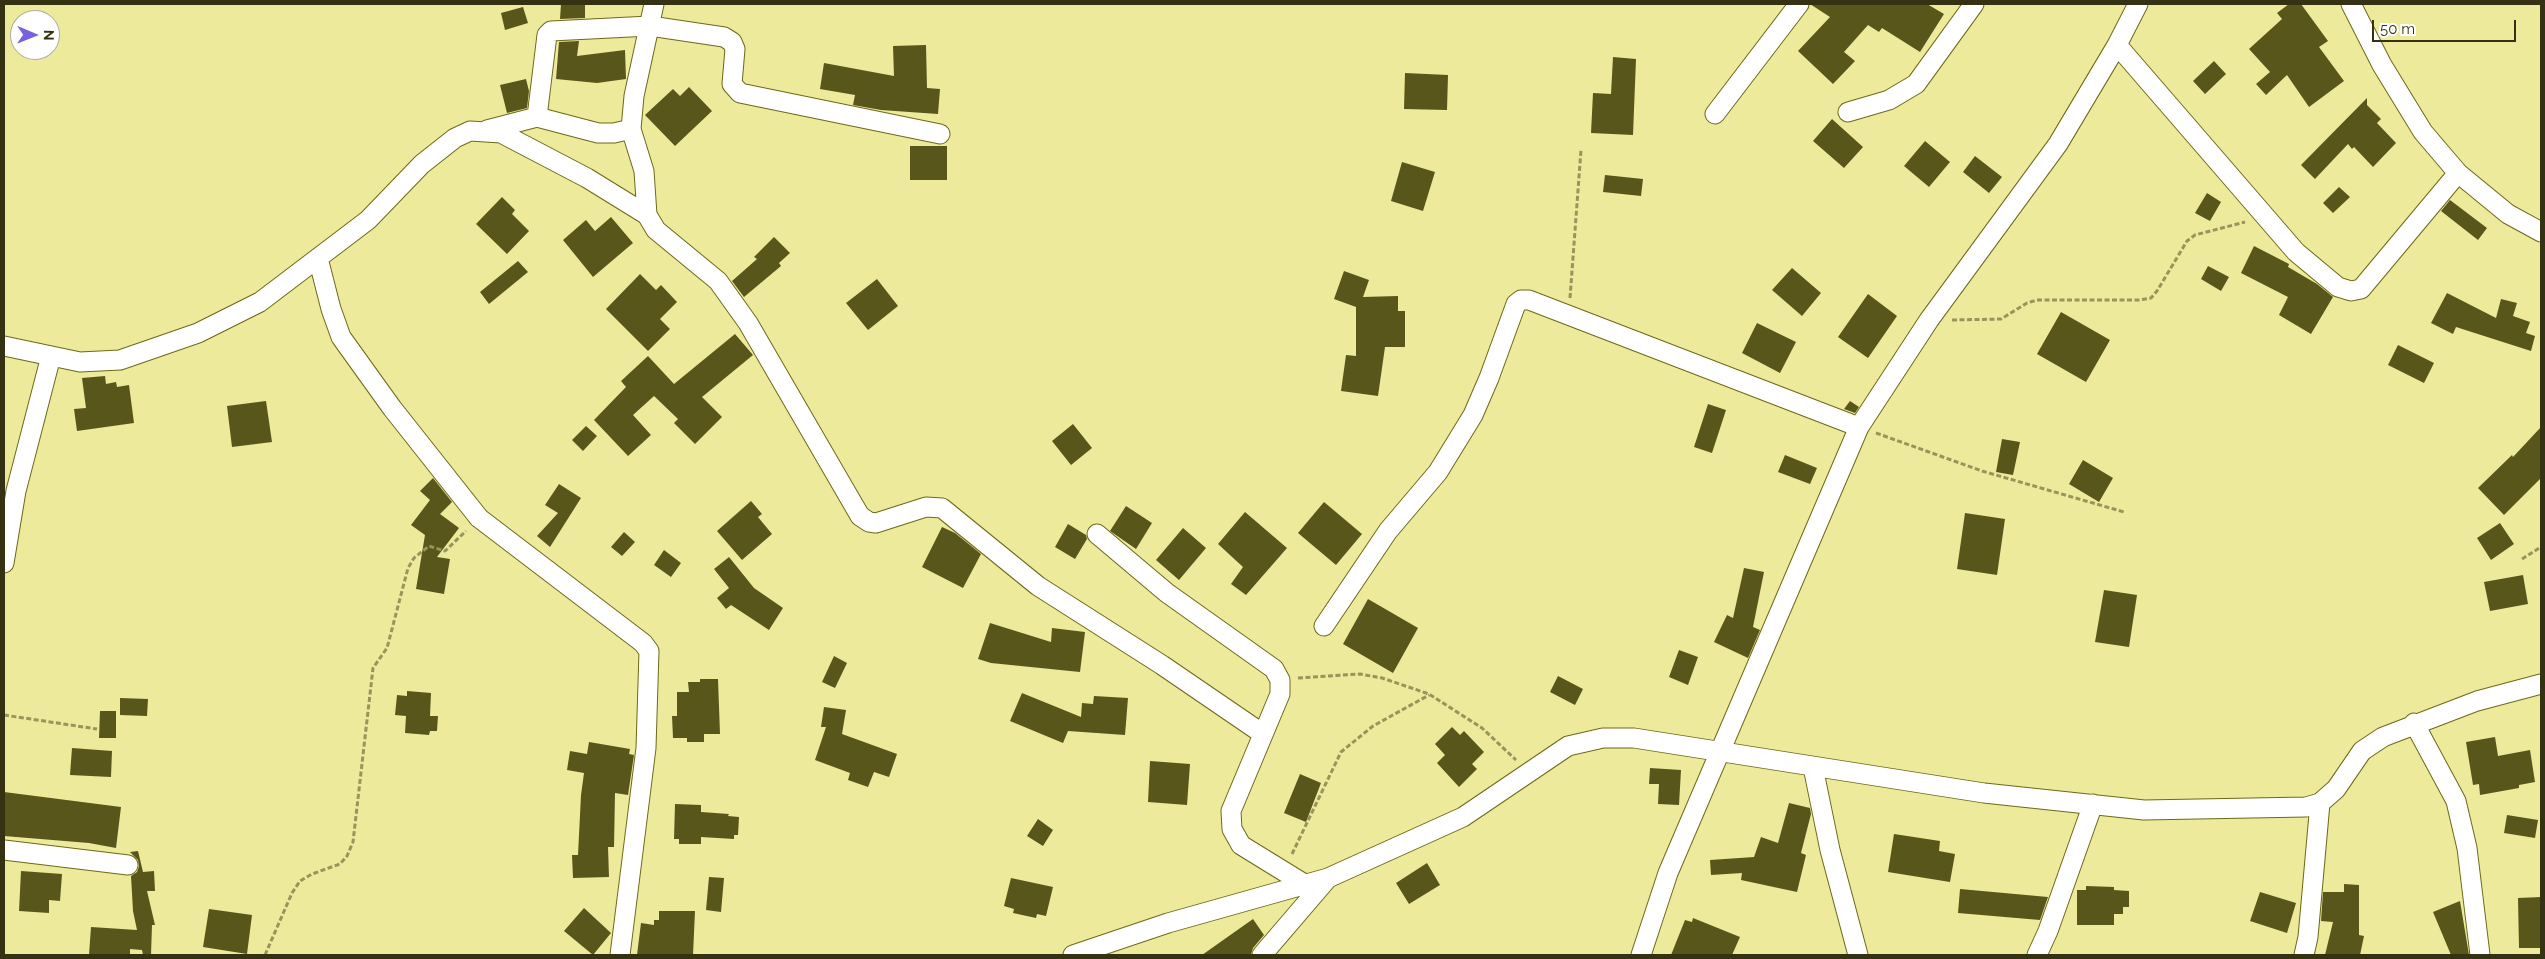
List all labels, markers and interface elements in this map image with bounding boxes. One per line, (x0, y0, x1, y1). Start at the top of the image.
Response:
north arrow (10, 10, 60, 60)
scale bar (2375, 10, 2519, 42)
text: 50 m (2380, 20, 2415, 38)
text: N (41, 30, 57, 41)

